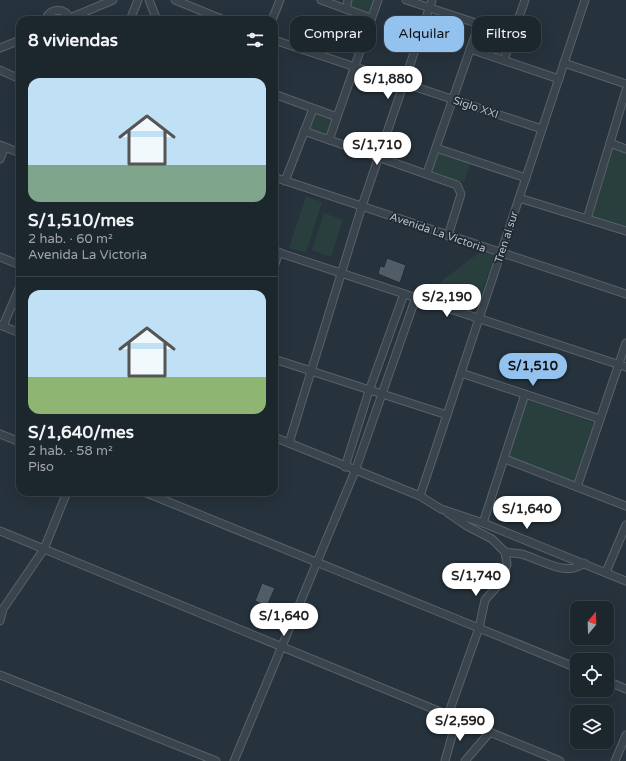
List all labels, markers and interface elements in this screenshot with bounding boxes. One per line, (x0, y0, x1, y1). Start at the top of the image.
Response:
chip: Comprar (290, 16, 376, 52)
chip: Alquilar (384, 16, 464, 52)
chip: Filtros (472, 16, 541, 52)
icon: filters (244, 29, 266, 51)
text: 8 viviendas (28, 30, 118, 51)
pin: S/1,880 (351, 66, 425, 100)
text: S/1,880 (363, 71, 413, 87)
street label: Siglo XXI (452, 94, 500, 121)
icon: home (111, 104, 183, 176)
pin: S/1,710 (340, 132, 414, 166)
text: S/1,710 (352, 137, 402, 153)
street label: Tren al sur (492, 209, 521, 265)
text: S/1,510/mes (28, 210, 134, 231)
street label: Avenida La Victoria (388, 210, 488, 255)
text: 2 hab. · 60 m² (28, 231, 113, 247)
text: Avenida La Victoria (28, 247, 147, 263)
pin: S/2,190 (410, 284, 484, 318)
text: S/2,190 (422, 289, 472, 305)
icon: home (111, 316, 183, 388)
pin: S/1,510 (496, 353, 570, 387)
text: S/1,510 (508, 358, 558, 374)
text: S/1,640/mes (28, 422, 134, 443)
text: 2 hab. · 58 m² (28, 443, 113, 459)
text: Piso (28, 459, 54, 475)
pin: S/1,640 (490, 496, 564, 530)
text: S/1,640 (502, 501, 552, 517)
pin: S/1,740 (439, 563, 513, 597)
text: S/1,740 (451, 568, 501, 584)
north arrow (570, 601, 614, 645)
map controls (570, 601, 614, 749)
pin: S/1,640 (247, 603, 321, 637)
text: S/1,640 (259, 608, 309, 624)
button: locate (570, 653, 614, 697)
button: layers (570, 705, 614, 749)
pin: S/2,590 (423, 708, 497, 742)
text: S/2,590 (435, 713, 485, 729)

